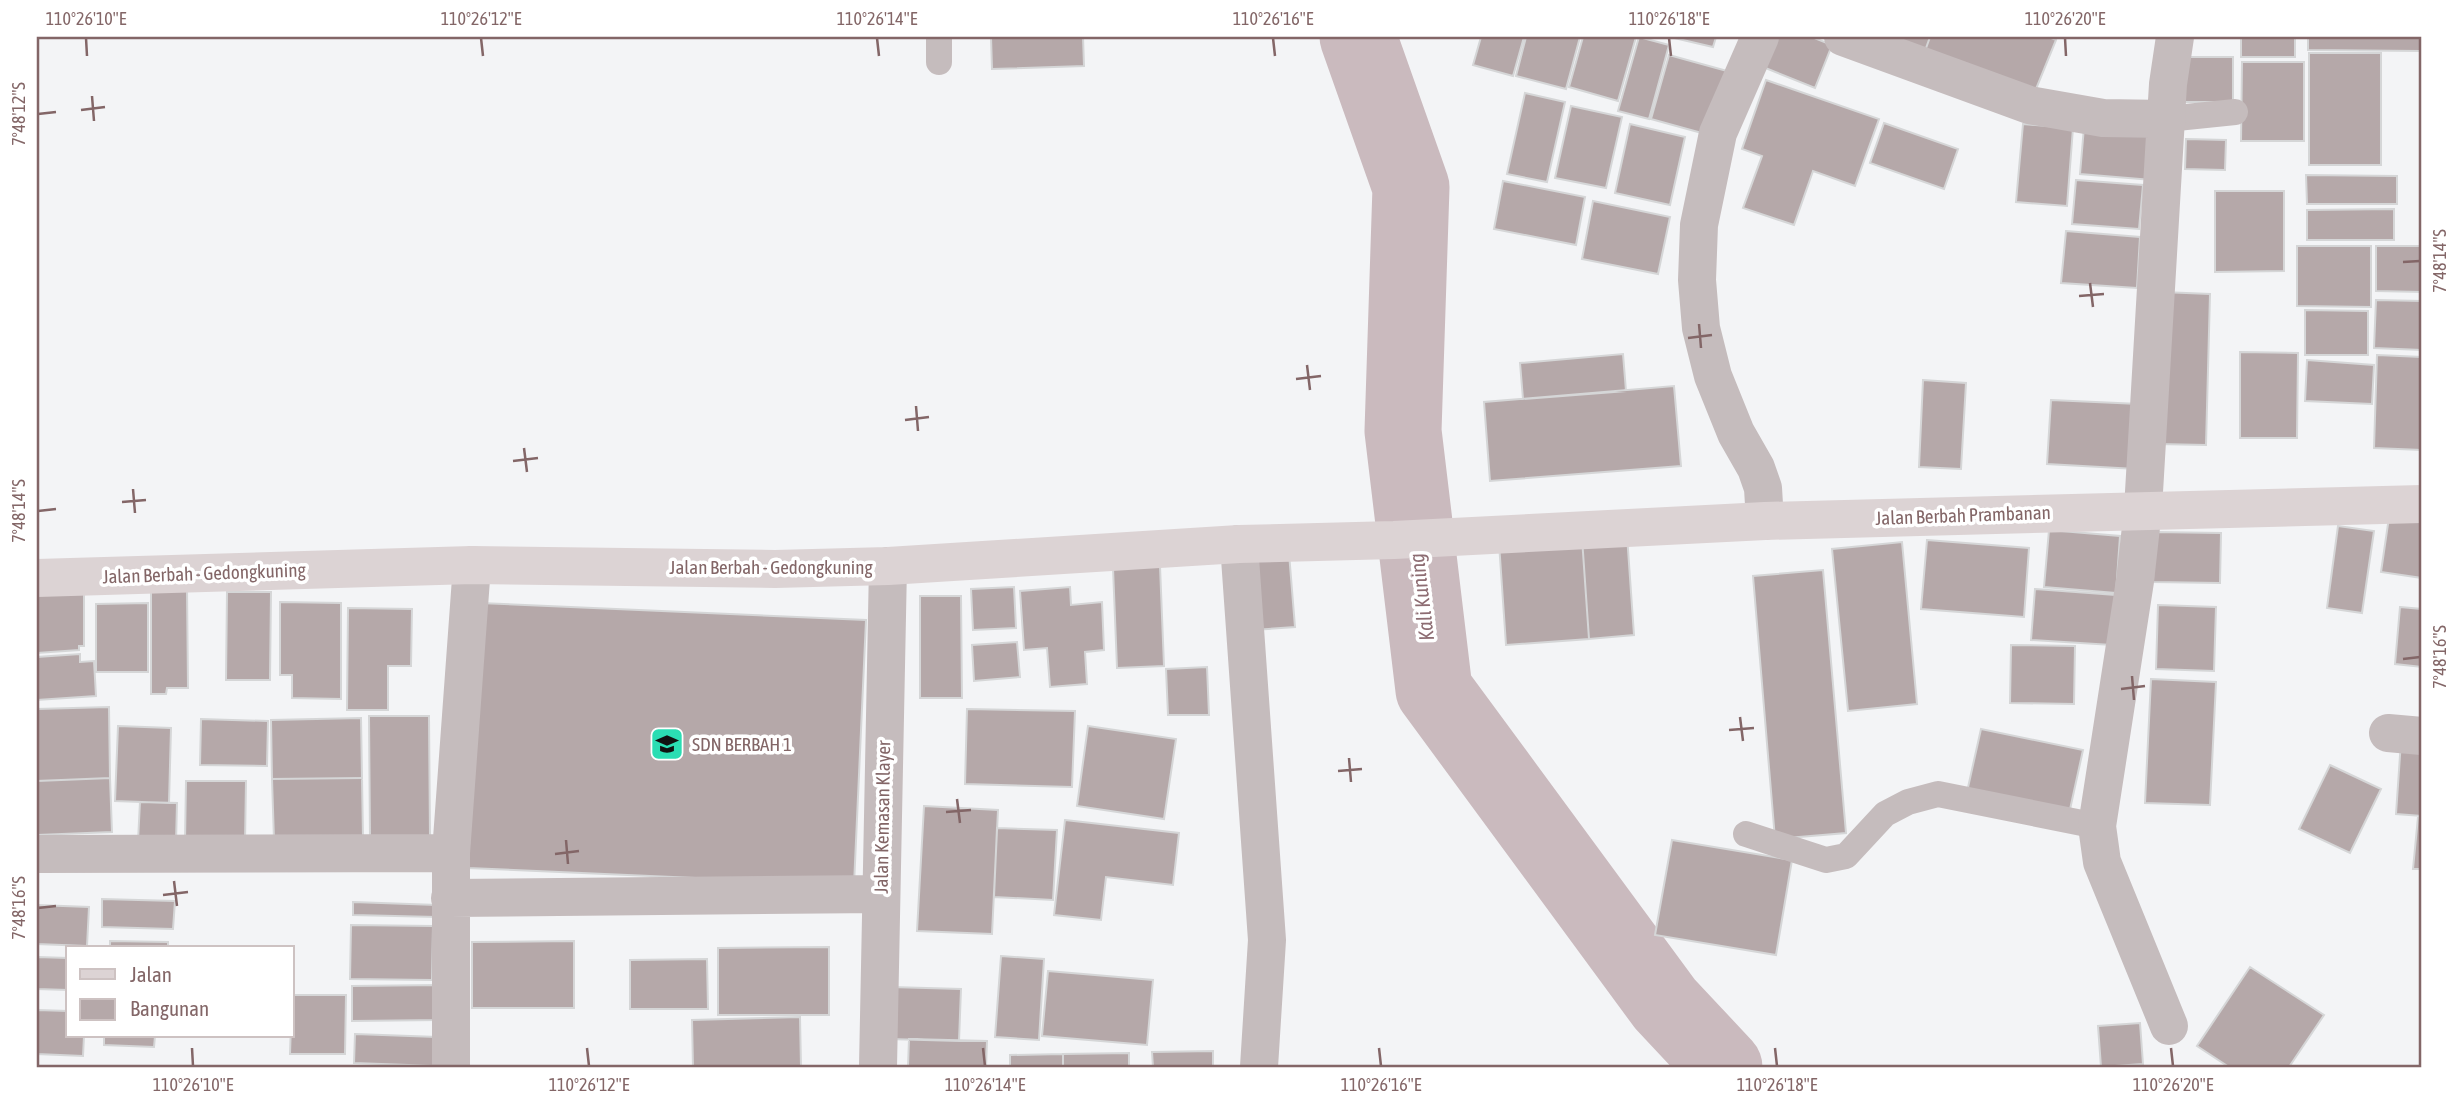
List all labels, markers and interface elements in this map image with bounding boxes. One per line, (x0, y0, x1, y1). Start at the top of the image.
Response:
text: 110°26'10"E (46, 8, 127, 29)
text: 110°26'12"E (441, 8, 522, 29)
text: 110°26'14"E (837, 8, 918, 29)
text: 110°26'16"E (1233, 8, 1314, 29)
text: 110°26'18"E (1629, 8, 1710, 29)
text: 110°26'20"E (2025, 8, 2106, 29)
text: 7°48'12"S (8, 82, 29, 146)
text: 7°48'14"S (2429, 229, 2450, 293)
text: 7°48'14"S (8, 479, 29, 543)
street label: Jalan Berbah Prambanan (1875, 501, 2051, 529)
water label: Kali Kuning (1404, 552, 1438, 642)
street label: Jalan Berbah - Gedongkuning (669, 556, 873, 578)
street label: Jalan Berbah - Gedongkuning (102, 558, 307, 588)
text: 7°48'16"S (2429, 625, 2450, 689)
school or university icon: SDN BERBAH 1 (648, 725, 686, 763)
place label: SDN BERBAH 1 (692, 733, 792, 755)
street label: Jalan Kemasan Klayer (870, 740, 894, 894)
text: 7°48'16"S (8, 876, 29, 940)
legend (66, 946, 294, 1038)
text: Jalan (130, 962, 172, 986)
text: Bangunan (130, 996, 209, 1020)
text: 110°26'10"E (153, 1074, 234, 1095)
text: 110°26'12"E (549, 1074, 630, 1095)
text: 110°26'14"E (945, 1074, 1026, 1095)
text: 110°26'16"E (1341, 1074, 1422, 1095)
text: 110°26'18"E (1737, 1074, 1818, 1095)
text: 110°26'20"E (2133, 1074, 2214, 1095)

